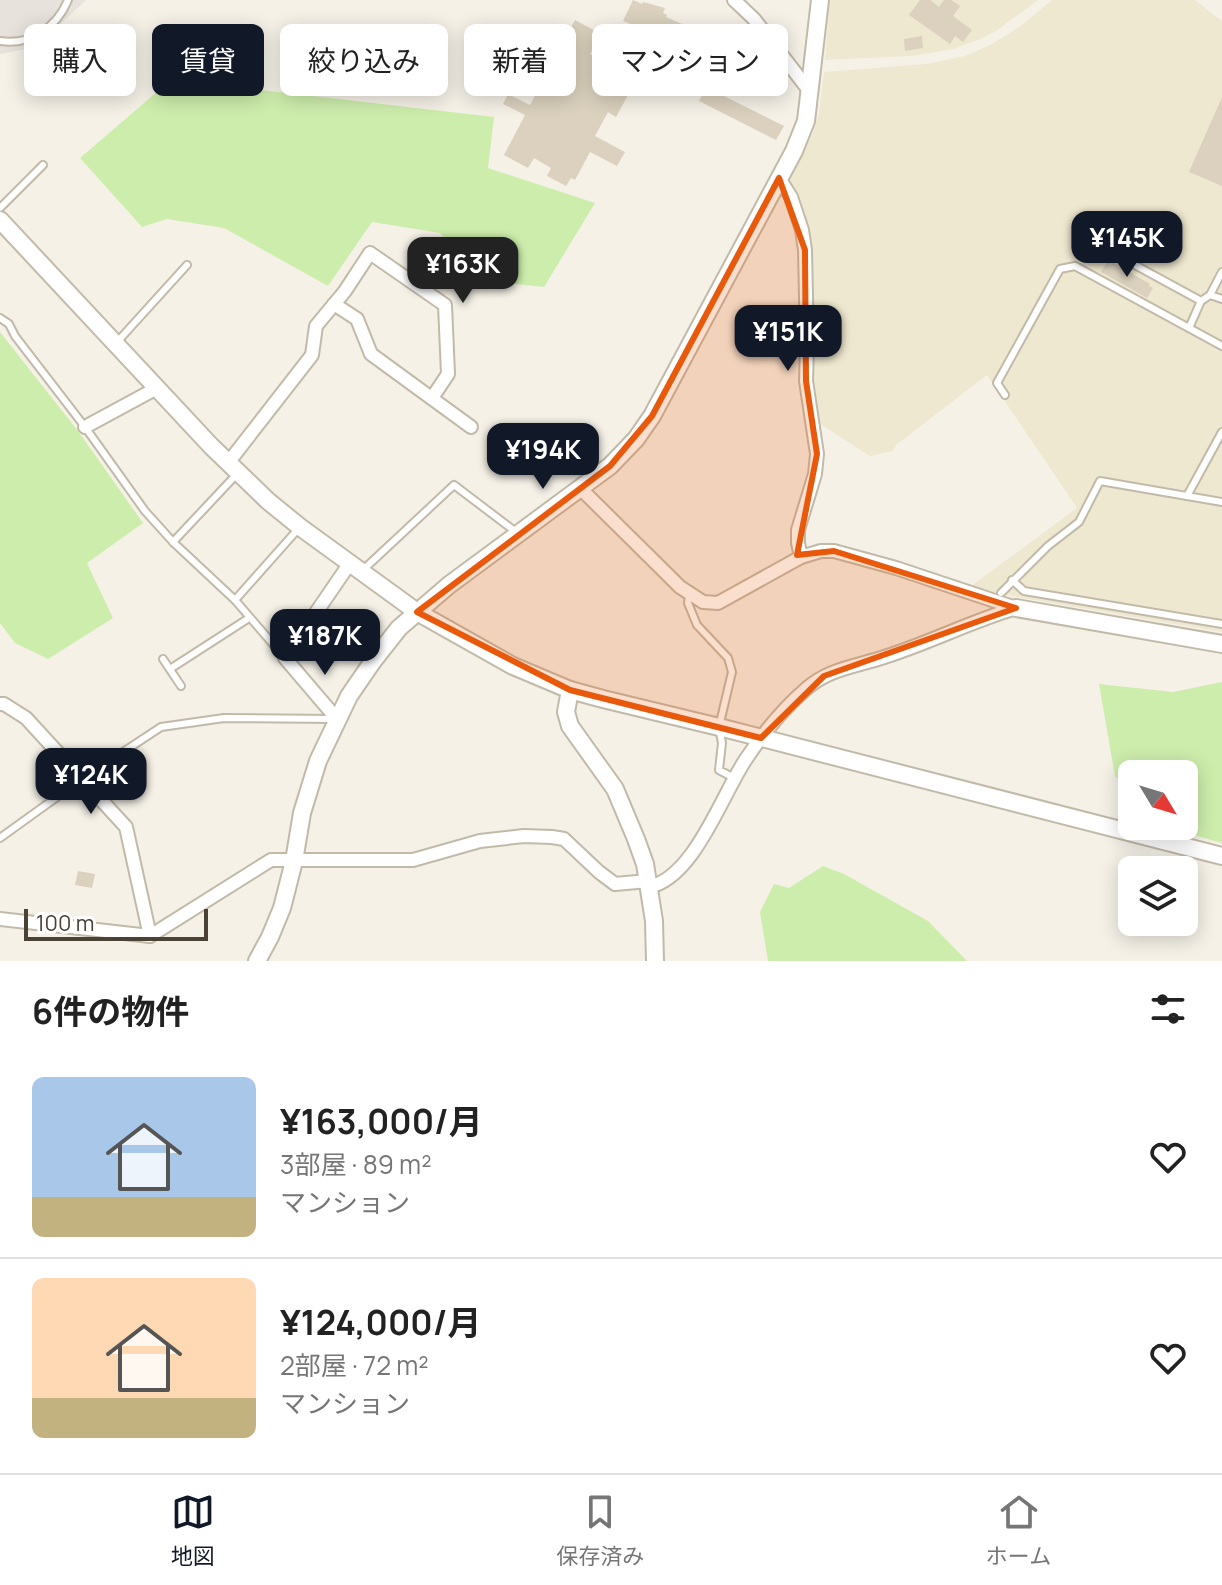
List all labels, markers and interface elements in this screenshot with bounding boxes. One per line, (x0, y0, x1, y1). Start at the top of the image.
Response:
chip: 購入 (24, 24, 136, 96)
chip: 賃貸 (152, 24, 264, 96)
chip: 絞り込み (280, 24, 448, 96)
chip: 新着 (464, 24, 576, 96)
chip: マンション (592, 24, 788, 96)
pin: ¥145K (1071, 211, 1183, 279)
text: ¥145K (1089, 219, 1165, 255)
pin: ¥163K (407, 237, 519, 305)
text: ¥163K (425, 245, 501, 281)
pin: ¥151K (732, 305, 844, 373)
text: ¥151K (753, 313, 823, 349)
pin: ¥194K (487, 423, 599, 491)
text: ¥194K (505, 431, 581, 467)
pin: ¥187K (269, 609, 381, 677)
text: ¥187K (288, 617, 362, 653)
pin: ¥124K (35, 748, 147, 816)
text: ¥124K (54, 756, 128, 792)
north arrow (1118, 760, 1198, 840)
map controls (1118, 760, 1198, 936)
button: layers (1118, 856, 1198, 936)
scale bar (24, 905, 208, 941)
text: 100 m (36, 908, 94, 938)
icon: filters (1146, 987, 1190, 1031)
text: 6件の物件 (32, 988, 189, 1034)
text: ¥163,000/月 (280, 1098, 483, 1144)
icon: home (96, 1109, 192, 1205)
icon: heart (1146, 1135, 1190, 1179)
text: 3部屋 · 89 m² (280, 1146, 432, 1182)
text: マンション (280, 1184, 410, 1220)
text: ¥124,000/月 (280, 1299, 481, 1345)
icon: home (96, 1310, 192, 1406)
icon: heart (1146, 1336, 1190, 1380)
text: 2部屋 · 72 m² (280, 1347, 429, 1383)
text: マンション (280, 1385, 410, 1421)
tab: 地図 (171, 1490, 215, 1571)
tab: 保存済み (556, 1490, 644, 1571)
tab: ホーム (986, 1490, 1051, 1571)

